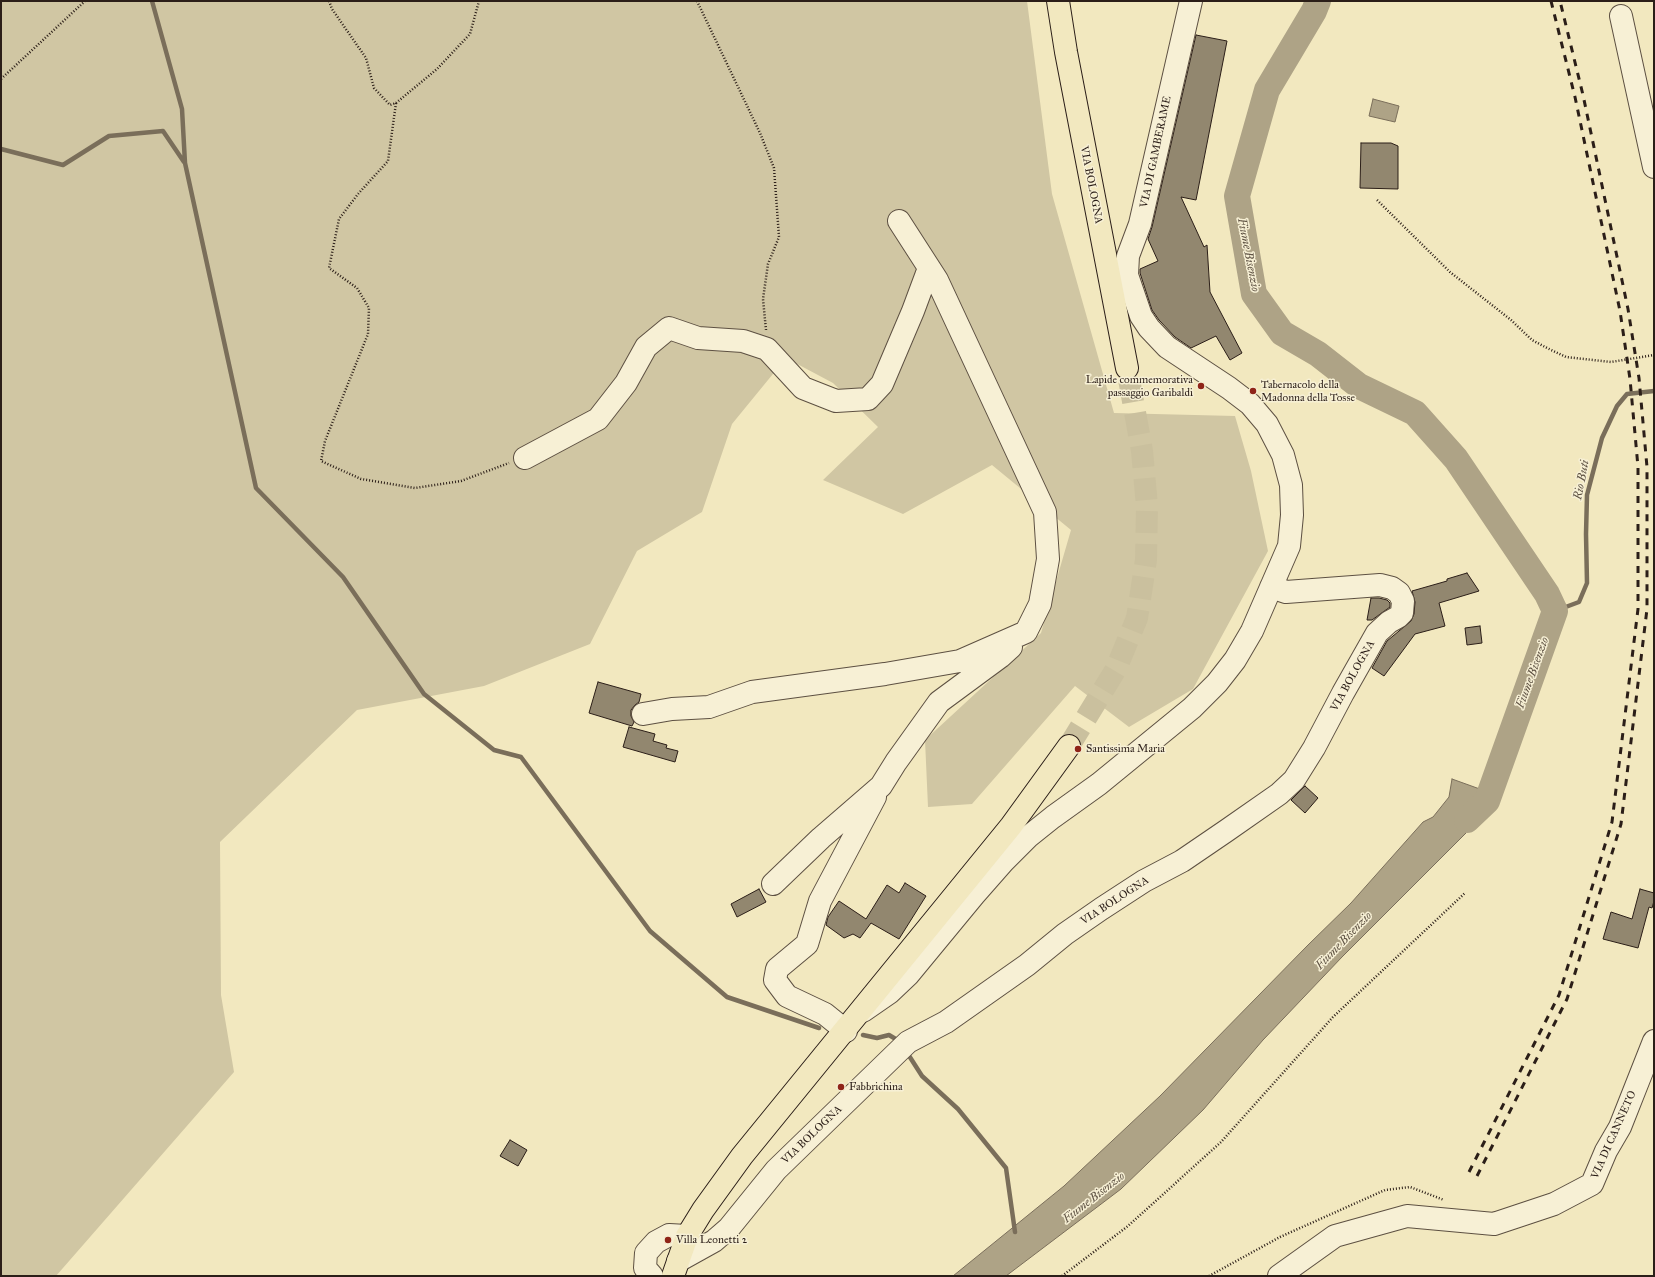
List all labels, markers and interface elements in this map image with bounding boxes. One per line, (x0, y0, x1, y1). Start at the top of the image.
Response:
street label: VIA DI GAMBERAME (1138, 95, 1174, 209)
street label: VIA BOLOGNA (1077, 145, 1105, 225)
water label: Fiume Bisenzio (1234, 217, 1262, 293)
place label: Lapide commemorativa passaggio Garibaldi (1086, 373, 1193, 399)
place label: Tabernacolo della Madonna della Tosse (1261, 378, 1355, 404)
marker: Lapide commemorativa passaggio Garibaldi (1196, 381, 1206, 391)
marker: Tabernacolo della Madonna della Tosse (1248, 386, 1258, 396)
water label: Rio Buti (1571, 459, 1593, 501)
water label: Fiume Bisenzio (1513, 635, 1553, 711)
street label: VIA BOLOGNA (1328, 638, 1378, 714)
place label: Santissima Maria (1086, 742, 1165, 756)
marker: Santissima Maria (1073, 744, 1083, 754)
street label: VIA BOLOGNA (1078, 874, 1152, 928)
water label: Fiume Bisenzio (1313, 909, 1375, 973)
place label: Fabbrichina (849, 1080, 903, 1094)
marker: Fabbrichina (836, 1082, 846, 1092)
street label: VIA DI CANNETO (1589, 1089, 1639, 1181)
street label: VIA BOLOGNA (779, 1103, 845, 1167)
water label: Fiume Bisenzio (1060, 1169, 1128, 1227)
place label: Villa Leonetti 2 (676, 1233, 747, 1247)
marker: Villa Leonetti 2 (663, 1235, 673, 1245)

